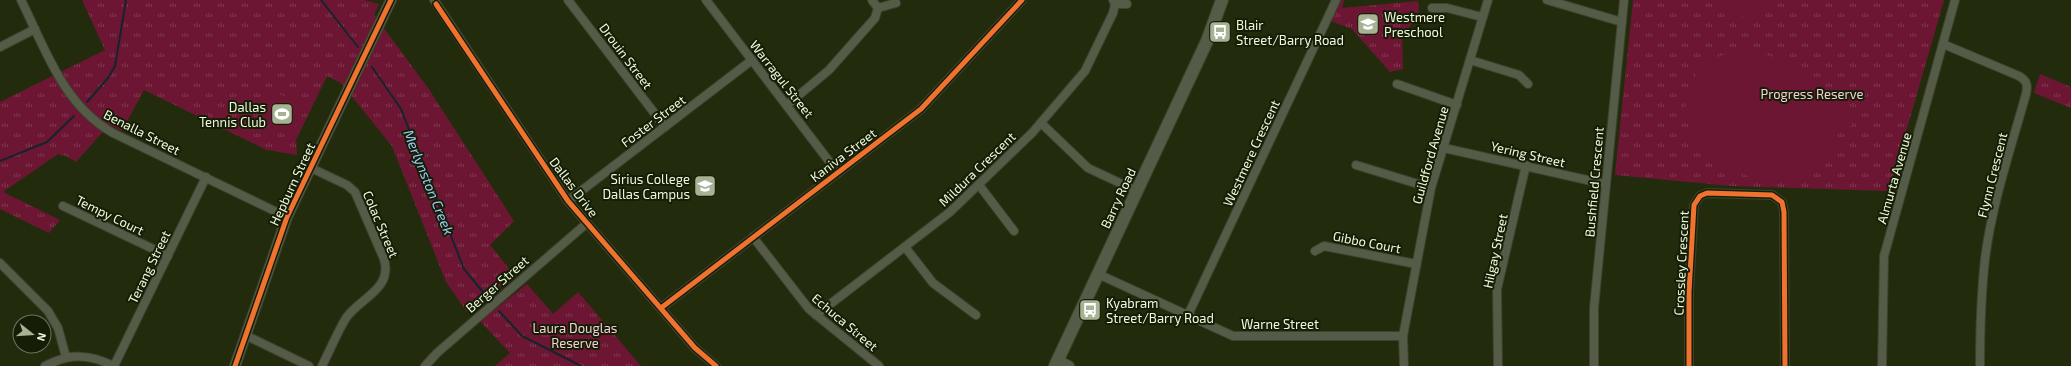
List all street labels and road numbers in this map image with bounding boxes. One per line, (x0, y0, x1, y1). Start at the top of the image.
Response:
street label: Drouin Street (596, 20, 656, 92)
street label: Warragul Street (747, 37, 817, 121)
street label: Foster Street (618, 92, 688, 150)
street label: Westmere Crescent (1219, 97, 1283, 209)
street label: Guildford Avenue (1408, 104, 1452, 206)
street label: Benalla Street (101, 106, 183, 158)
street label: Kaniva Street (807, 125, 879, 185)
street label: Bushfield Crescent (1581, 126, 1607, 238)
street label: Mildura Crescent (935, 128, 1019, 210)
street label: Almurta Avenue (1873, 131, 1915, 225)
street label: Flynn Crescent (1974, 131, 2010, 219)
street label: Yering Street (1489, 138, 1567, 170)
street label: Hepburn Street (266, 140, 318, 228)
street label: Dallas Drive (546, 154, 602, 220)
street label: Barry Road (1097, 165, 1139, 231)
street label: Colac Street (360, 188, 402, 260)
street label: Tempy Court (73, 192, 147, 238)
street label: Crossley Crescent (1670, 210, 1692, 316)
street label: Hilgay Street (1479, 212, 1511, 290)
street label: Terang Street (124, 228, 174, 306)
street label: Gibbo Court (1332, 228, 1402, 256)
street label: Berger Street (462, 252, 532, 316)
street label: Echuca Street (809, 290, 881, 354)
street label: Warne Street (1241, 316, 1319, 332)

